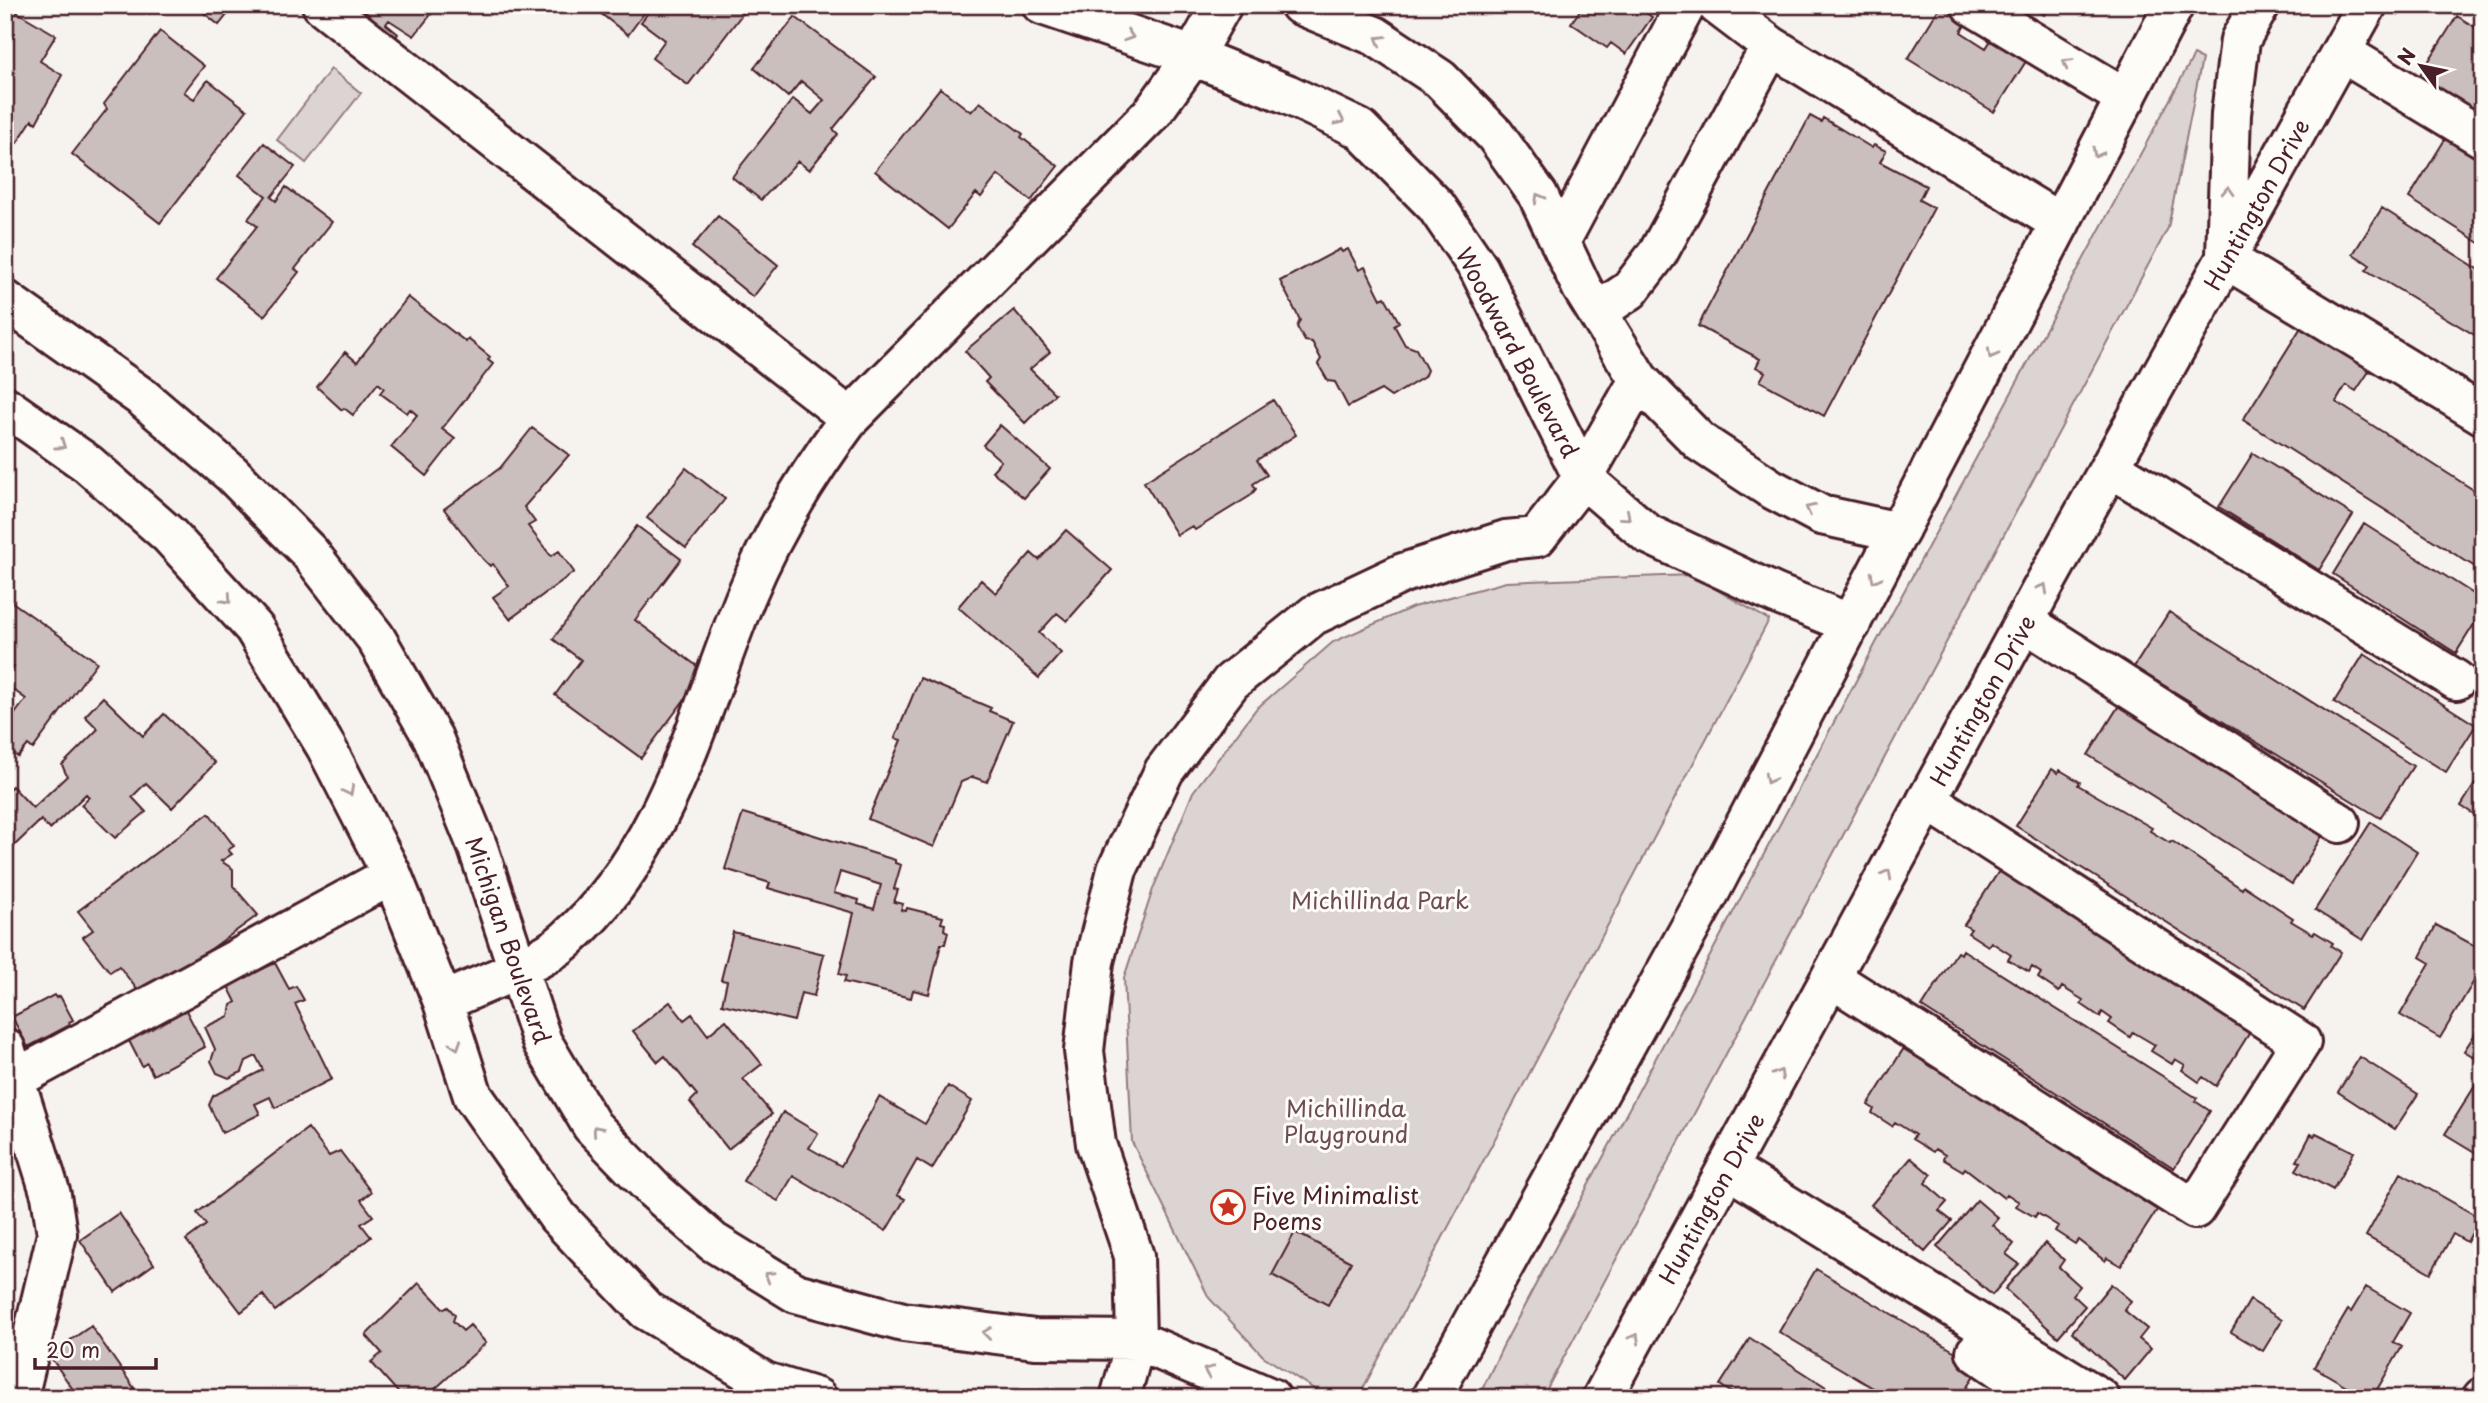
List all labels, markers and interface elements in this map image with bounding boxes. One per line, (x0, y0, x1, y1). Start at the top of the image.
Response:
one-way arrow (1123, 27, 1135, 42)
north arrow (2386, 32, 2456, 102)
one-way arrow (1374, 35, 1387, 48)
text: N (2390, 42, 2422, 70)
one-way arrow (2062, 58, 2075, 71)
one-way arrow (1333, 111, 1346, 125)
street label: Huntington Drive (2194, 112, 2318, 296)
one-way arrow (2092, 146, 2106, 158)
one-way arrow (2220, 185, 2236, 196)
one-way arrow (1534, 193, 1547, 206)
street label: Woodward Boulevard (1448, 241, 1588, 463)
one-way arrow (1987, 347, 2000, 359)
one-way arrow (53, 437, 66, 449)
one-way arrow (1805, 503, 1817, 517)
one-way arrow (1618, 508, 1631, 520)
one-way arrow (1870, 571, 1884, 583)
one-way arrow (2035, 582, 2048, 595)
one-way arrow (219, 591, 232, 604)
street label: Huntington Drive (1920, 608, 2044, 792)
one-way arrow (1764, 772, 1778, 784)
one-way arrow (340, 784, 354, 796)
street label: Michigan Boulevard (457, 832, 561, 1048)
one-way arrow (1879, 868, 1892, 881)
park label: Michillinda Park (1291, 882, 1469, 917)
one-way arrow (448, 1038, 463, 1050)
one-way arrow (1771, 1068, 1784, 1081)
park label: Michillinda Playground (1284, 1090, 1408, 1151)
street label: Huntington Drive (1649, 1106, 1773, 1290)
one-way arrow (593, 1125, 605, 1138)
place label: Five Minimalist Poems (1252, 1177, 1419, 1238)
place icon: Five Minimalist Poems (1209, 1188, 1247, 1226)
one-way arrow (763, 1272, 776, 1285)
one-way arrow (981, 1325, 993, 1340)
scale bar (35, 1326, 156, 1370)
text: 20 m (46, 1333, 100, 1365)
one-way arrow (1627, 1333, 1640, 1345)
one-way arrow (1203, 1365, 1215, 1379)

